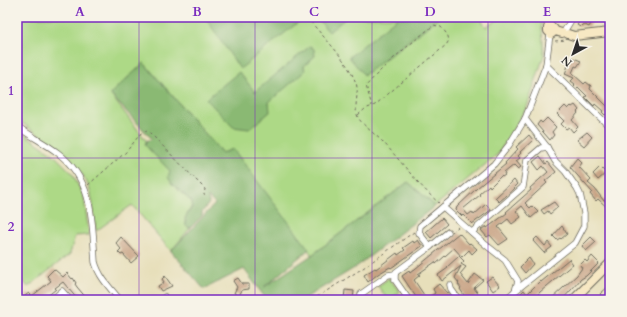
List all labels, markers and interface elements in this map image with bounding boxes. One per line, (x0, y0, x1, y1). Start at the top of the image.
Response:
text: A (75, 3, 85, 21)
text: B (192, 3, 202, 21)
text: C (309, 3, 319, 21)
text: D (424, 3, 436, 21)
text: E (543, 3, 551, 21)
north arrow (553, 34, 593, 74)
text: N (558, 52, 575, 70)
text: 1 (8, 82, 14, 100)
text: 2 (8, 218, 15, 236)

